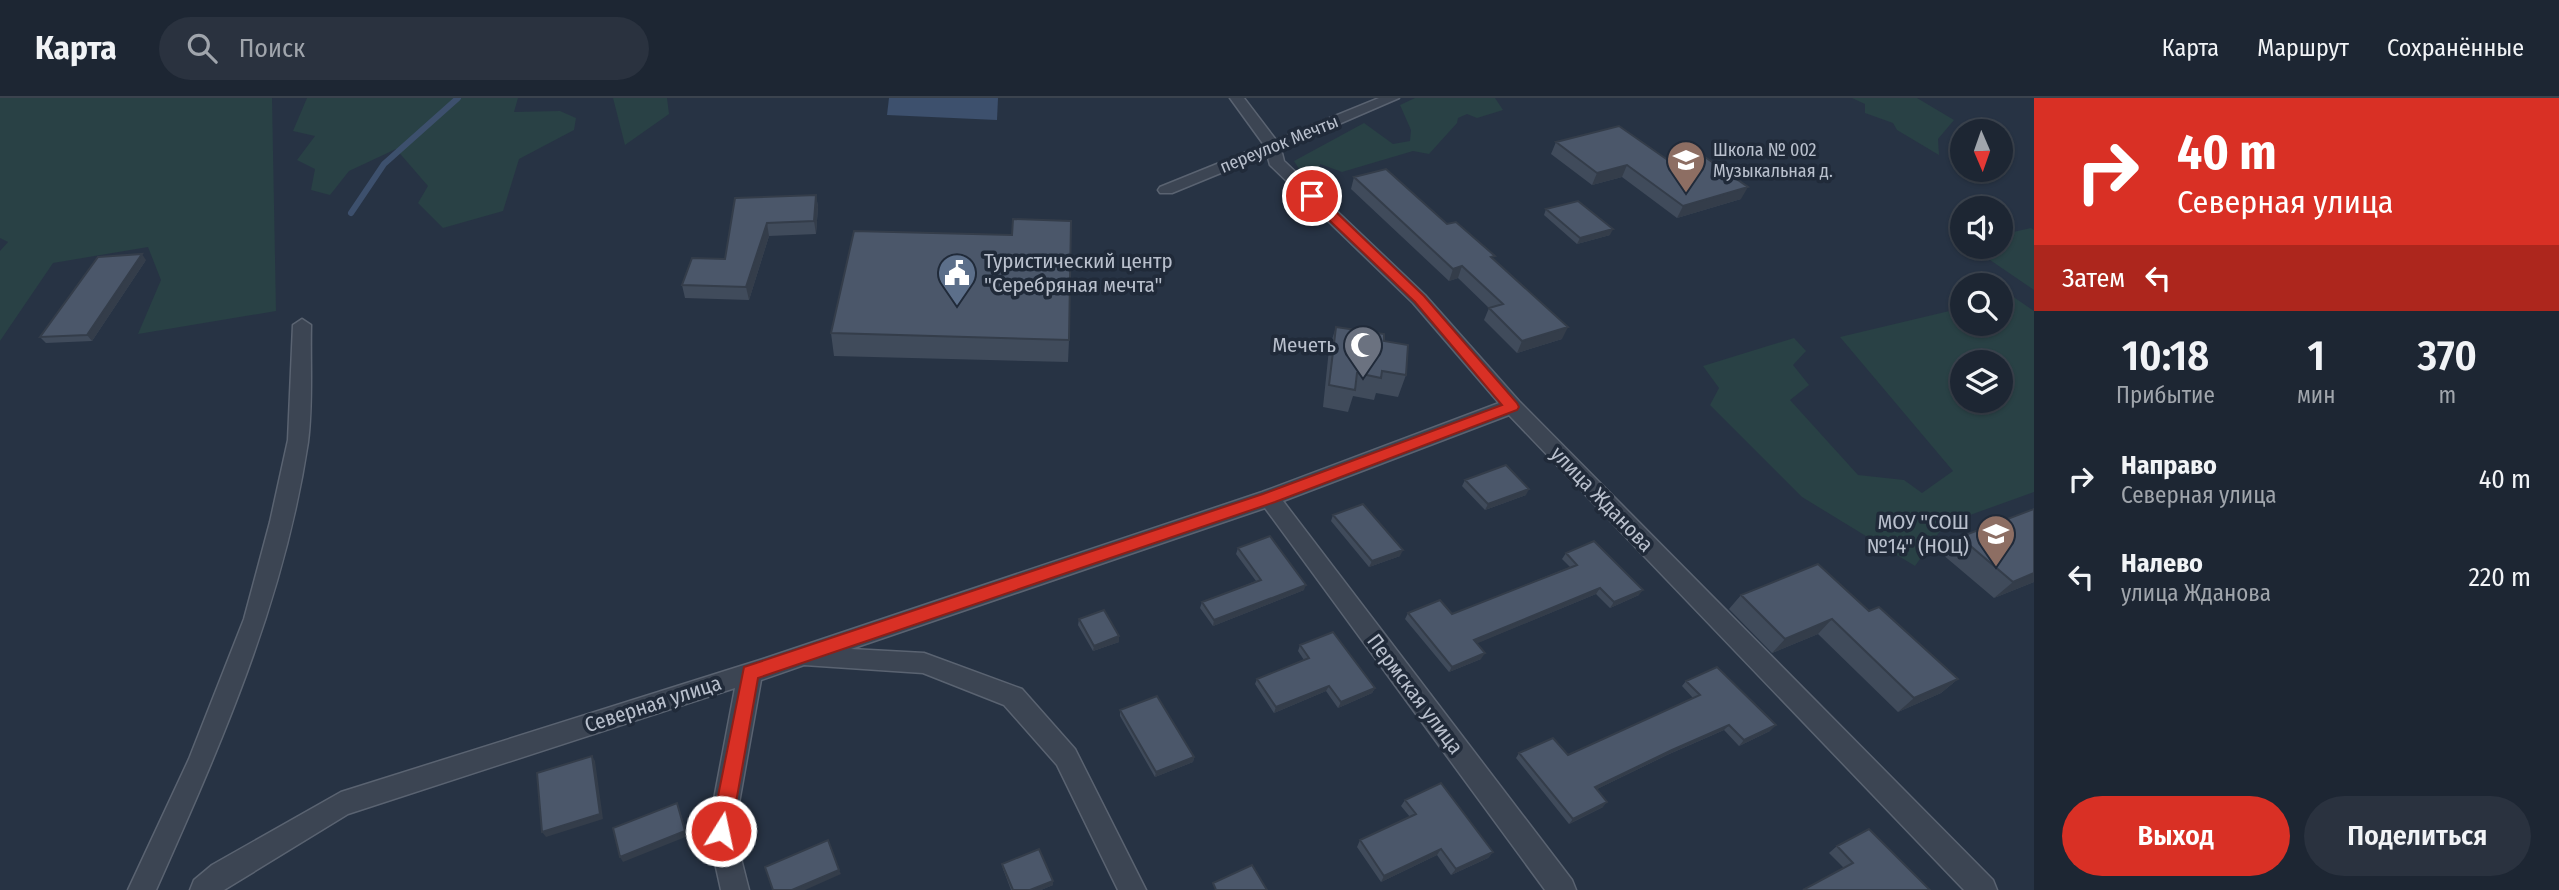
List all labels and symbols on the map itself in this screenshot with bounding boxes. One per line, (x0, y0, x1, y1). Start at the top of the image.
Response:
street label: переулок Мечты (1217, 110, 1341, 178)
north arrow (1950, 119, 2012, 182)
school or university icon: Школа № 002 Музыкальная д. (1665, 139, 1707, 194)
place label: Школа № 002 Музыкальная д. (1713, 139, 1833, 182)
pin (1282, 166, 1342, 226)
place label: Туристический центр "Серебряная мечта" (984, 248, 1173, 298)
public building icon: Туристический центр "Серебряная мечта" (936, 252, 978, 307)
mosque icon: Мечеть (1342, 324, 1384, 379)
place label: Мечеть (1272, 332, 1336, 358)
street label: улица Жданова (1545, 441, 1659, 557)
place label: МОУ "СОШ №14" (НОЦ) (1867, 509, 1969, 559)
school or university icon: МОУ "СОШ №14" (НОЦ) (1975, 513, 2017, 568)
street label: Пермская улица (1361, 629, 1469, 759)
street label: Северная улица (581, 670, 725, 738)
position arrow (684, 794, 758, 868)

